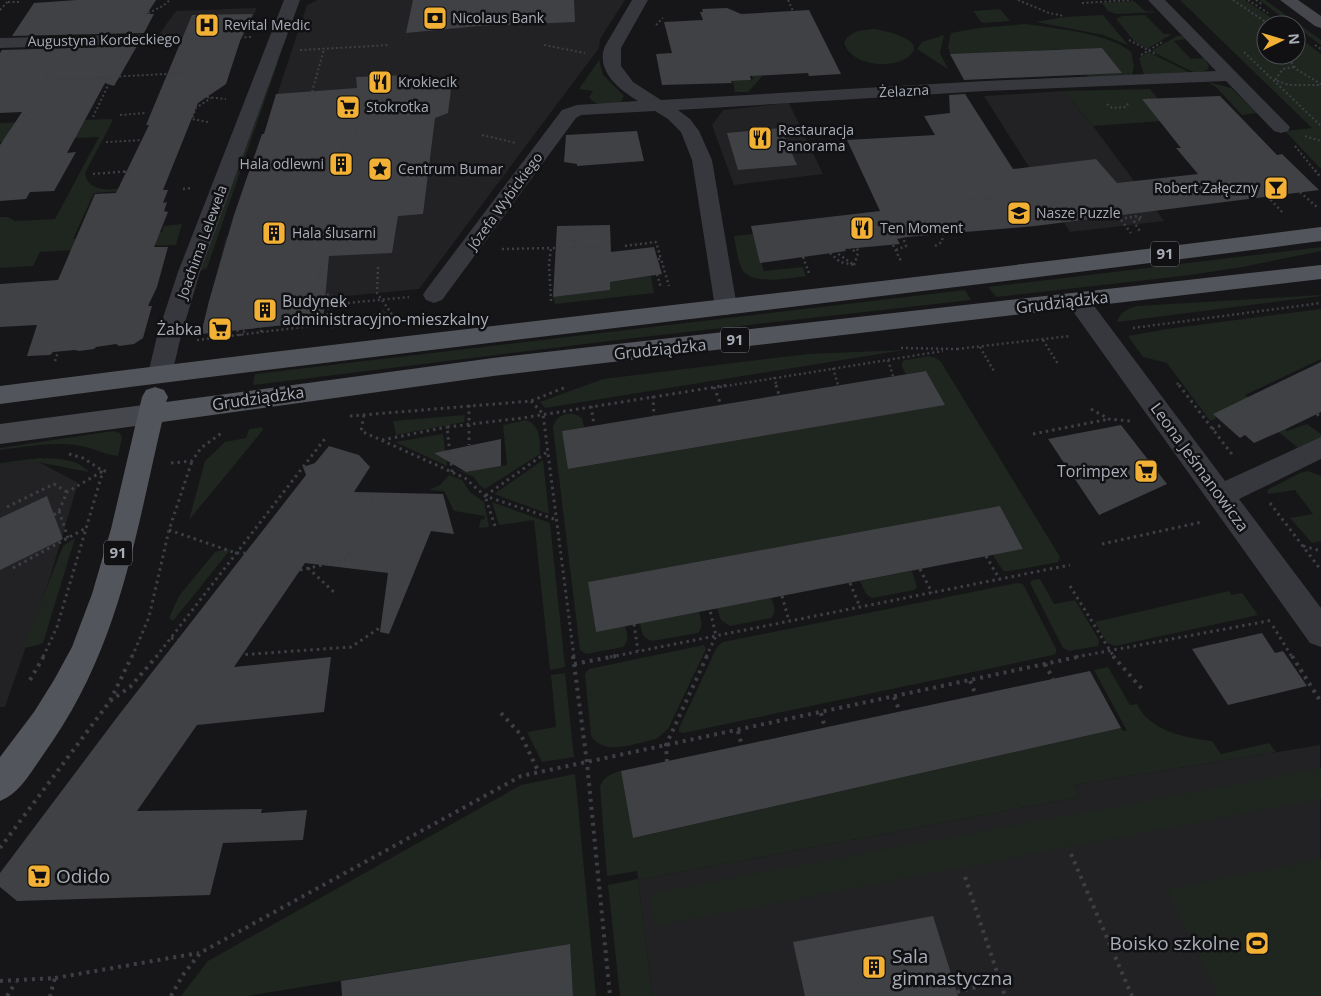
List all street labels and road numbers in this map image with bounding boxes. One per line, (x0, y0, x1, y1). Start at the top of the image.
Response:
street label: Augustyna Kordeckiego (27, 29, 181, 50)
street label: Żelazna (878, 80, 929, 101)
street label: Józefa Wybickiego (462, 148, 546, 255)
street label: Joachima Lelewela (171, 182, 231, 303)
road number: 91 (1151, 242, 1179, 266)
street label: Grudziądzka (1015, 285, 1109, 319)
road number: 91 (721, 328, 749, 352)
street label: Grudziądzka (613, 333, 707, 365)
street label: Grudziądzka (211, 381, 305, 415)
street label: Leona Jeśmanowicza (1146, 398, 1254, 536)
road number: 91 (104, 540, 132, 566)

